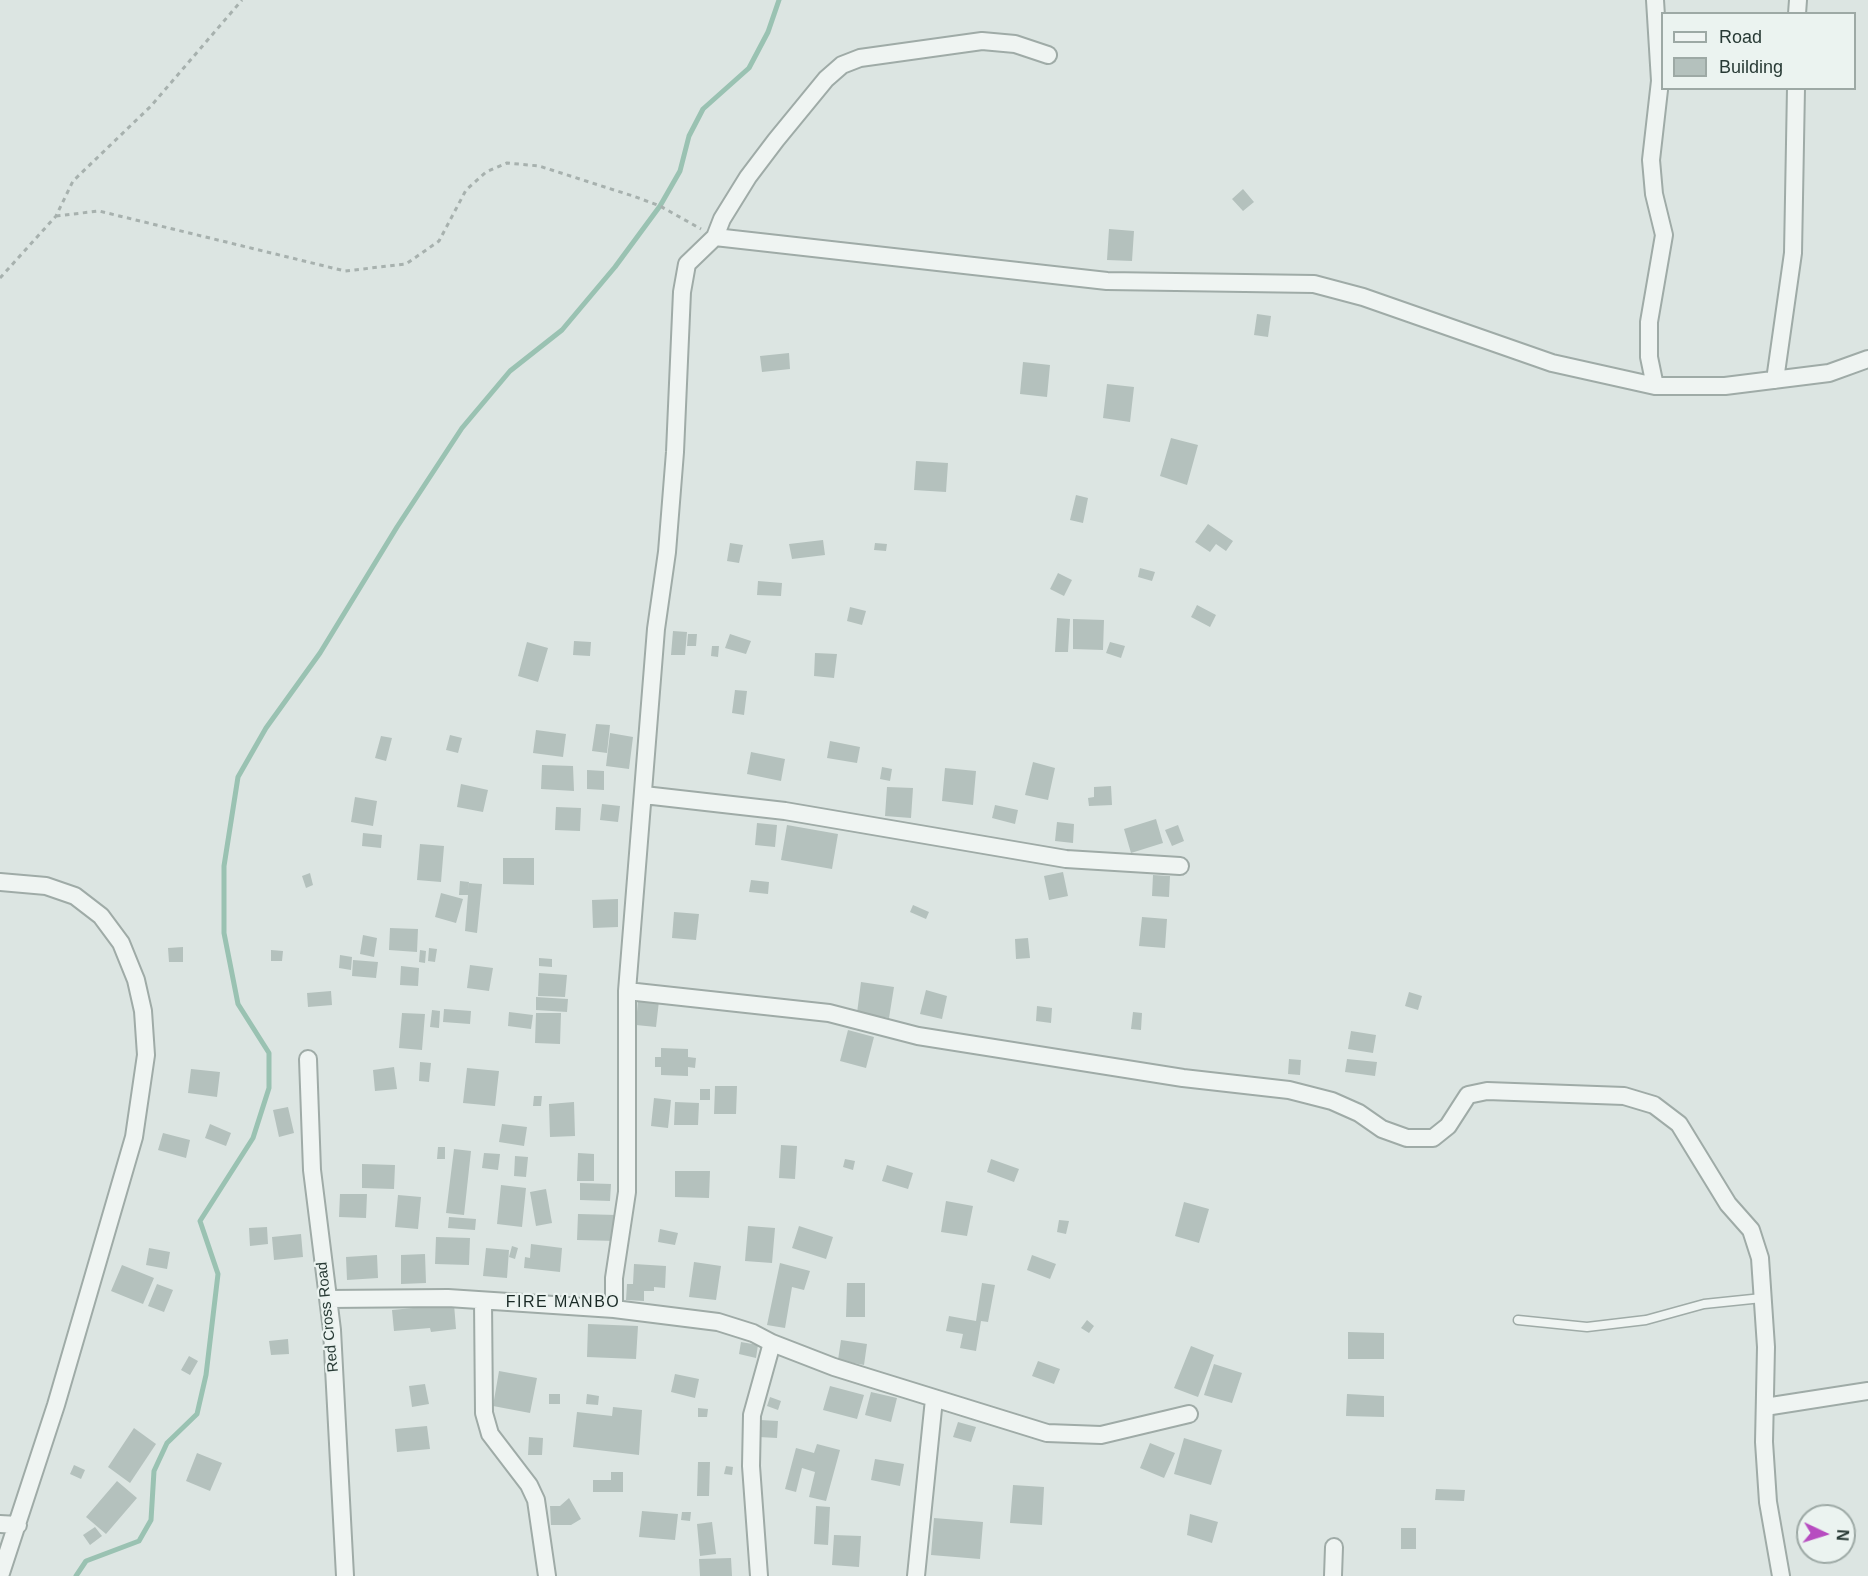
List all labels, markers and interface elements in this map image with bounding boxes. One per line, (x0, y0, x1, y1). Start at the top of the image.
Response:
legend (1661, 12, 1856, 90)
text: Road (1719, 27, 1762, 47)
text: Building (1719, 57, 1783, 77)
street label: Red Cross Road (313, 1261, 343, 1373)
district label: FIRE MANBO (506, 1293, 620, 1313)
north arrow (1796, 1504, 1856, 1564)
text: N (1834, 1529, 1851, 1542)

